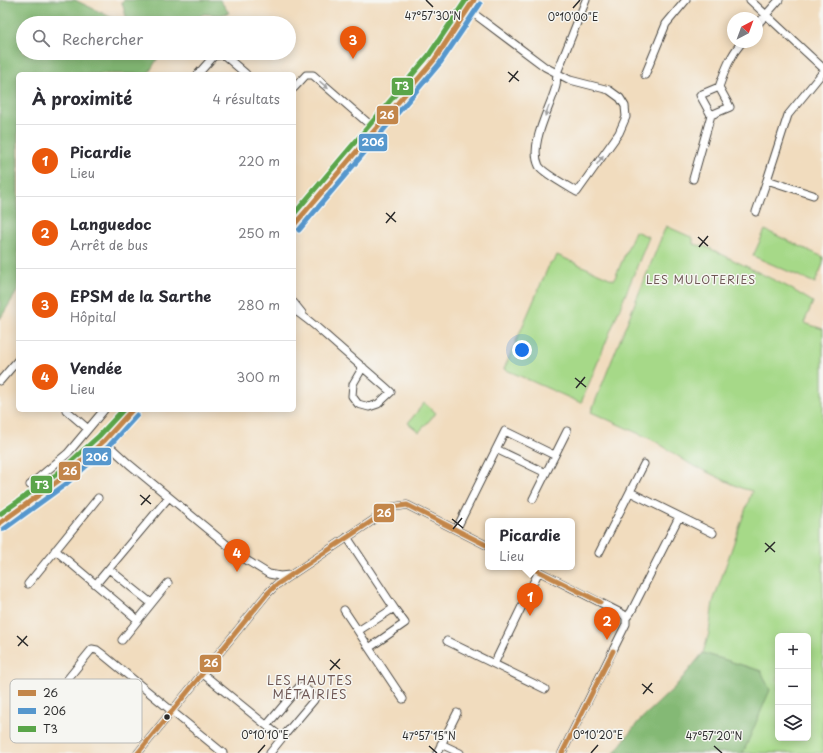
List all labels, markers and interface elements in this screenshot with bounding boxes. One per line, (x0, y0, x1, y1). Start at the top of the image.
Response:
text: 47°57'30"N (405, 8, 461, 23)
text: 0°10'00"E (548, 9, 598, 24)
north arrow (727, 12, 763, 48)
search box (16, 16, 296, 60)
pin: 3 (340, 26, 366, 59)
icon: search (30, 27, 52, 49)
text: Rechercher (62, 27, 143, 50)
line badge: T3 (391, 77, 414, 96)
text: T3 (395, 77, 409, 94)
one-way arrow (318, 80, 329, 89)
text: À proximité (32, 85, 132, 111)
text: 4 résultats (213, 89, 280, 108)
line badge: 26 (376, 105, 399, 125)
one-way arrow (543, 105, 549, 117)
text: 26 (380, 106, 394, 123)
line badge: 206 (358, 133, 388, 152)
text: 206 (362, 133, 384, 150)
text: Picardie (70, 140, 131, 163)
text: 1 (42, 151, 48, 170)
text: 220 m (238, 151, 280, 170)
one-way arrow (596, 154, 604, 165)
text: Lieu (70, 163, 95, 182)
text: Languedoc (70, 212, 151, 235)
text: 2 (40, 223, 50, 242)
text: 250 m (238, 223, 280, 242)
text: Arrêt de bus (70, 235, 148, 254)
district label: LES MULOTERIES (646, 271, 756, 288)
text: EPSM de la Sarthe (70, 284, 212, 307)
text: 3 (41, 295, 49, 314)
text: 280 m (238, 295, 280, 314)
text: Hôpital (70, 307, 116, 326)
your location (512, 340, 532, 360)
text: Vendée (70, 356, 122, 379)
text: 4 (41, 367, 49, 386)
text: 300 m (236, 367, 280, 386)
text: Lieu (70, 379, 95, 398)
line badge: 206 (82, 447, 112, 466)
text: 206 (86, 448, 108, 465)
line badge: 26 (58, 461, 81, 481)
text: 26 (63, 462, 77, 479)
line badge: T3 (30, 475, 53, 494)
text: T3 (35, 476, 49, 493)
line badge: 26 (373, 503, 395, 523)
text: 26 (377, 504, 391, 521)
popup (485, 518, 575, 570)
text: Picardie (499, 523, 561, 546)
pin: 4 (224, 539, 250, 572)
text: Lieu (499, 546, 524, 565)
pin: 1 (517, 583, 543, 616)
pin: 2 (594, 607, 620, 640)
map controls (775, 633, 811, 741)
button: + (775, 633, 811, 669)
line badge: 26 (199, 654, 222, 673)
text: 26 (204, 654, 218, 671)
button: − (775, 669, 811, 705)
district label: LES HAUTES MÉTAIRIES (267, 671, 353, 703)
legend (10, 679, 142, 743)
text: 26 (43, 684, 58, 701)
text: 206 (43, 702, 66, 719)
button: layers (775, 705, 811, 741)
unlabelled marker (162, 712, 172, 722)
text: T3 (43, 720, 58, 737)
text: 0°10'10"E (241, 727, 289, 742)
text: 0°10'20"E (573, 727, 623, 742)
text: 47°57'15"N (402, 728, 456, 743)
text: 47°57'20"N (686, 728, 743, 743)

